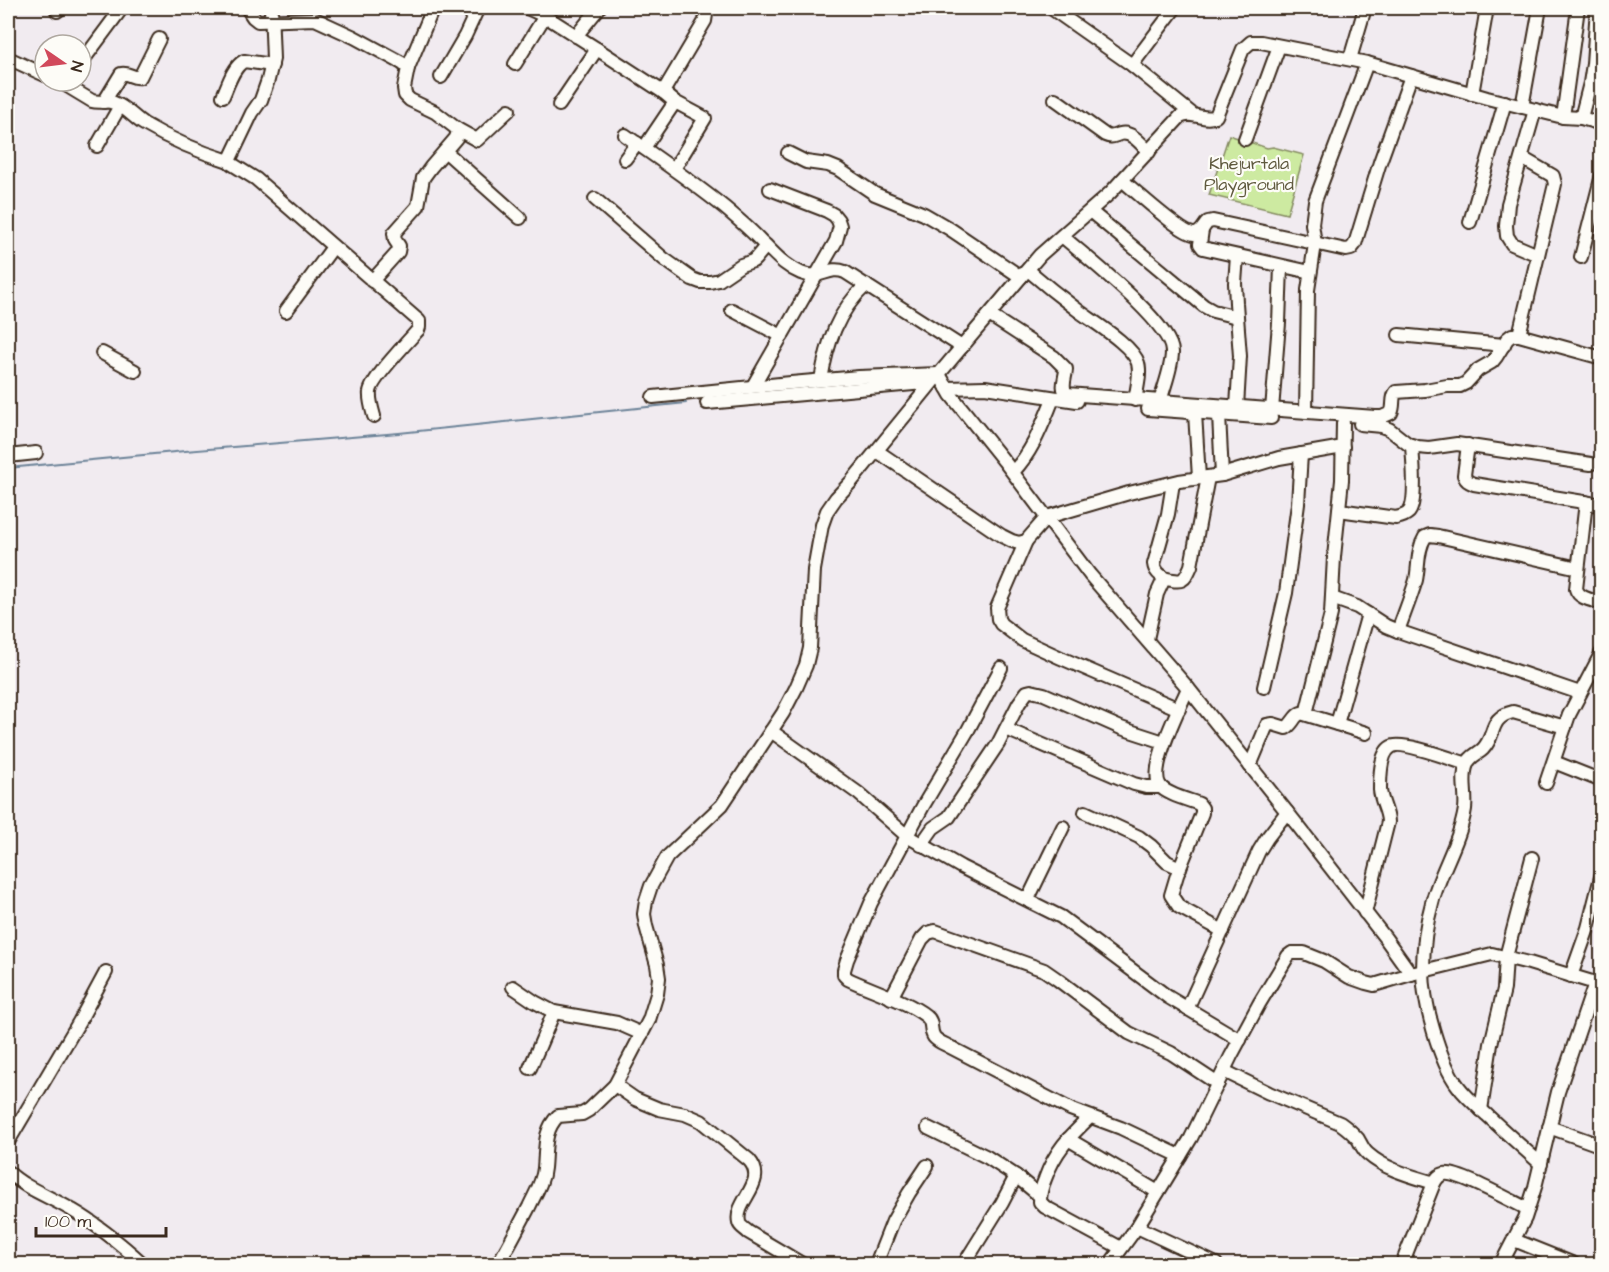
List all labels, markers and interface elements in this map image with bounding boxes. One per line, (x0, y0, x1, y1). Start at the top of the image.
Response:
north arrow (33, 33, 93, 93)
text: N (65, 59, 88, 74)
park label: Khejurtala Playground (1204, 151, 1294, 198)
scale bar (36, 1200, 166, 1238)
text: 100 m (45, 1209, 91, 1234)

